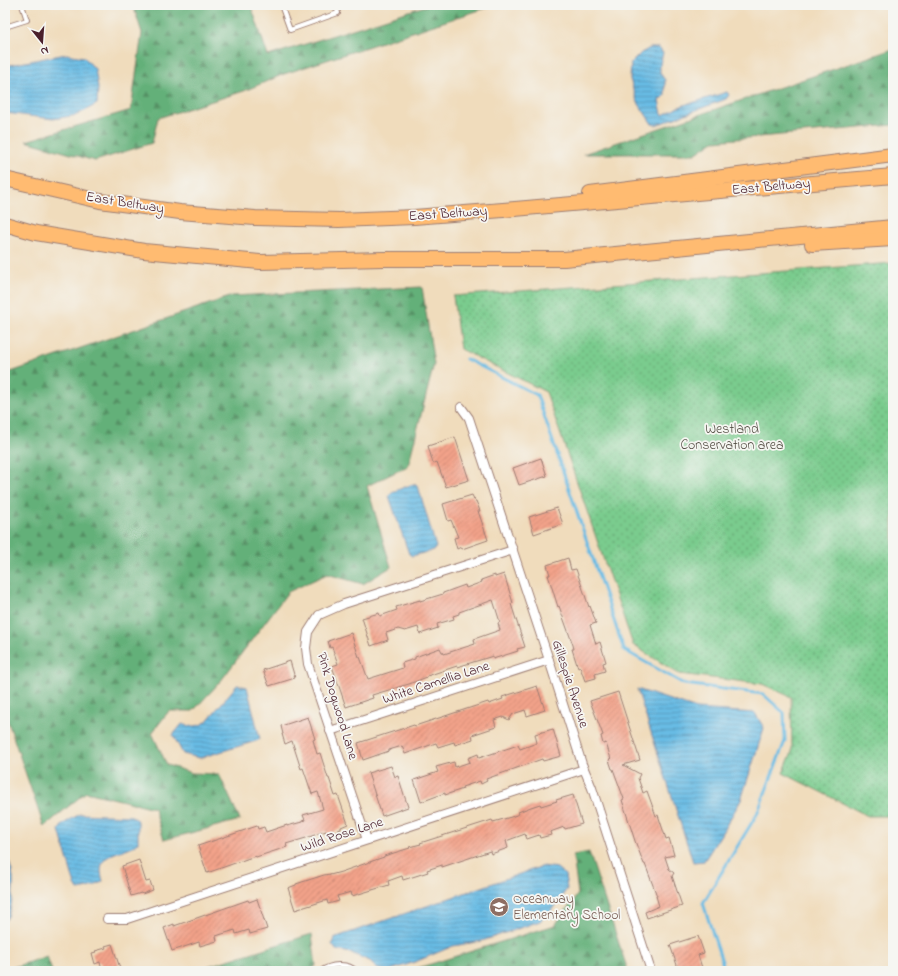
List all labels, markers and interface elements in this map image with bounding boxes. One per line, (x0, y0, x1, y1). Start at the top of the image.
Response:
north arrow (22, 22, 62, 62)
text: N (39, 42, 51, 59)
street label: East Beltway (731, 173, 811, 202)
street label: East Beltway (84, 186, 166, 221)
street label: East Beltway (408, 201, 488, 228)
park label: Westland Conservation area (680, 419, 784, 456)
street label: Gillespie Avenue (546, 637, 594, 731)
street label: Pink Dogwood Lane (310, 650, 363, 763)
street label: White Camellia Lane (380, 656, 493, 710)
street label: Wild Rose Lane (298, 812, 387, 858)
place label: Oceanway Elementary School (513, 889, 620, 927)
school or university icon: Oceanway Elementary School (488, 896, 510, 918)

